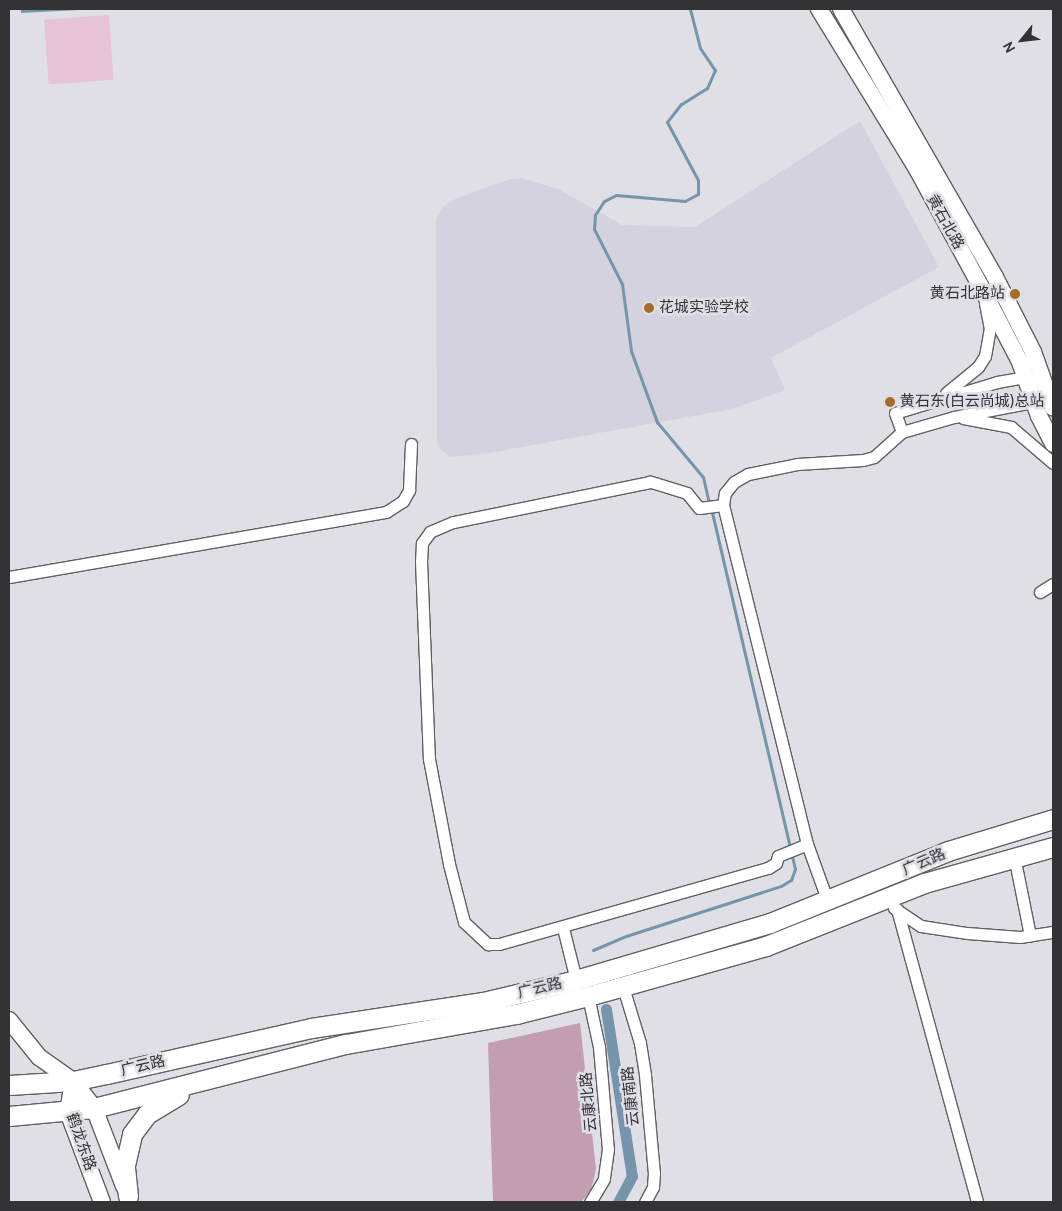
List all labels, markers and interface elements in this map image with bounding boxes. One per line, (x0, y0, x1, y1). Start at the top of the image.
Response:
north arrow (997, 15, 1047, 65)
text: N (999, 39, 1019, 56)
street label: 黄石北路 (923, 191, 967, 253)
place label: 黄石北路站 (930, 285, 1005, 303)
marker: 黄石北路站 (1009, 288, 1021, 300)
place label: 花城实验学校 (659, 299, 749, 317)
marker: 花城实验学校 (643, 302, 655, 314)
place label: 黄石东(白云尚城)总站 (900, 393, 1044, 411)
marker: 黄石东(白云尚城)总站 (884, 396, 896, 408)
street label: 广云路 (900, 845, 948, 879)
street label: 广云路 (516, 974, 564, 1002)
street label: 广云路 (119, 1052, 167, 1080)
street label: 云康南路 (619, 1065, 643, 1127)
street label: 云康北路 (577, 1071, 601, 1133)
street label: 鹤龙东路 (63, 1111, 99, 1173)

